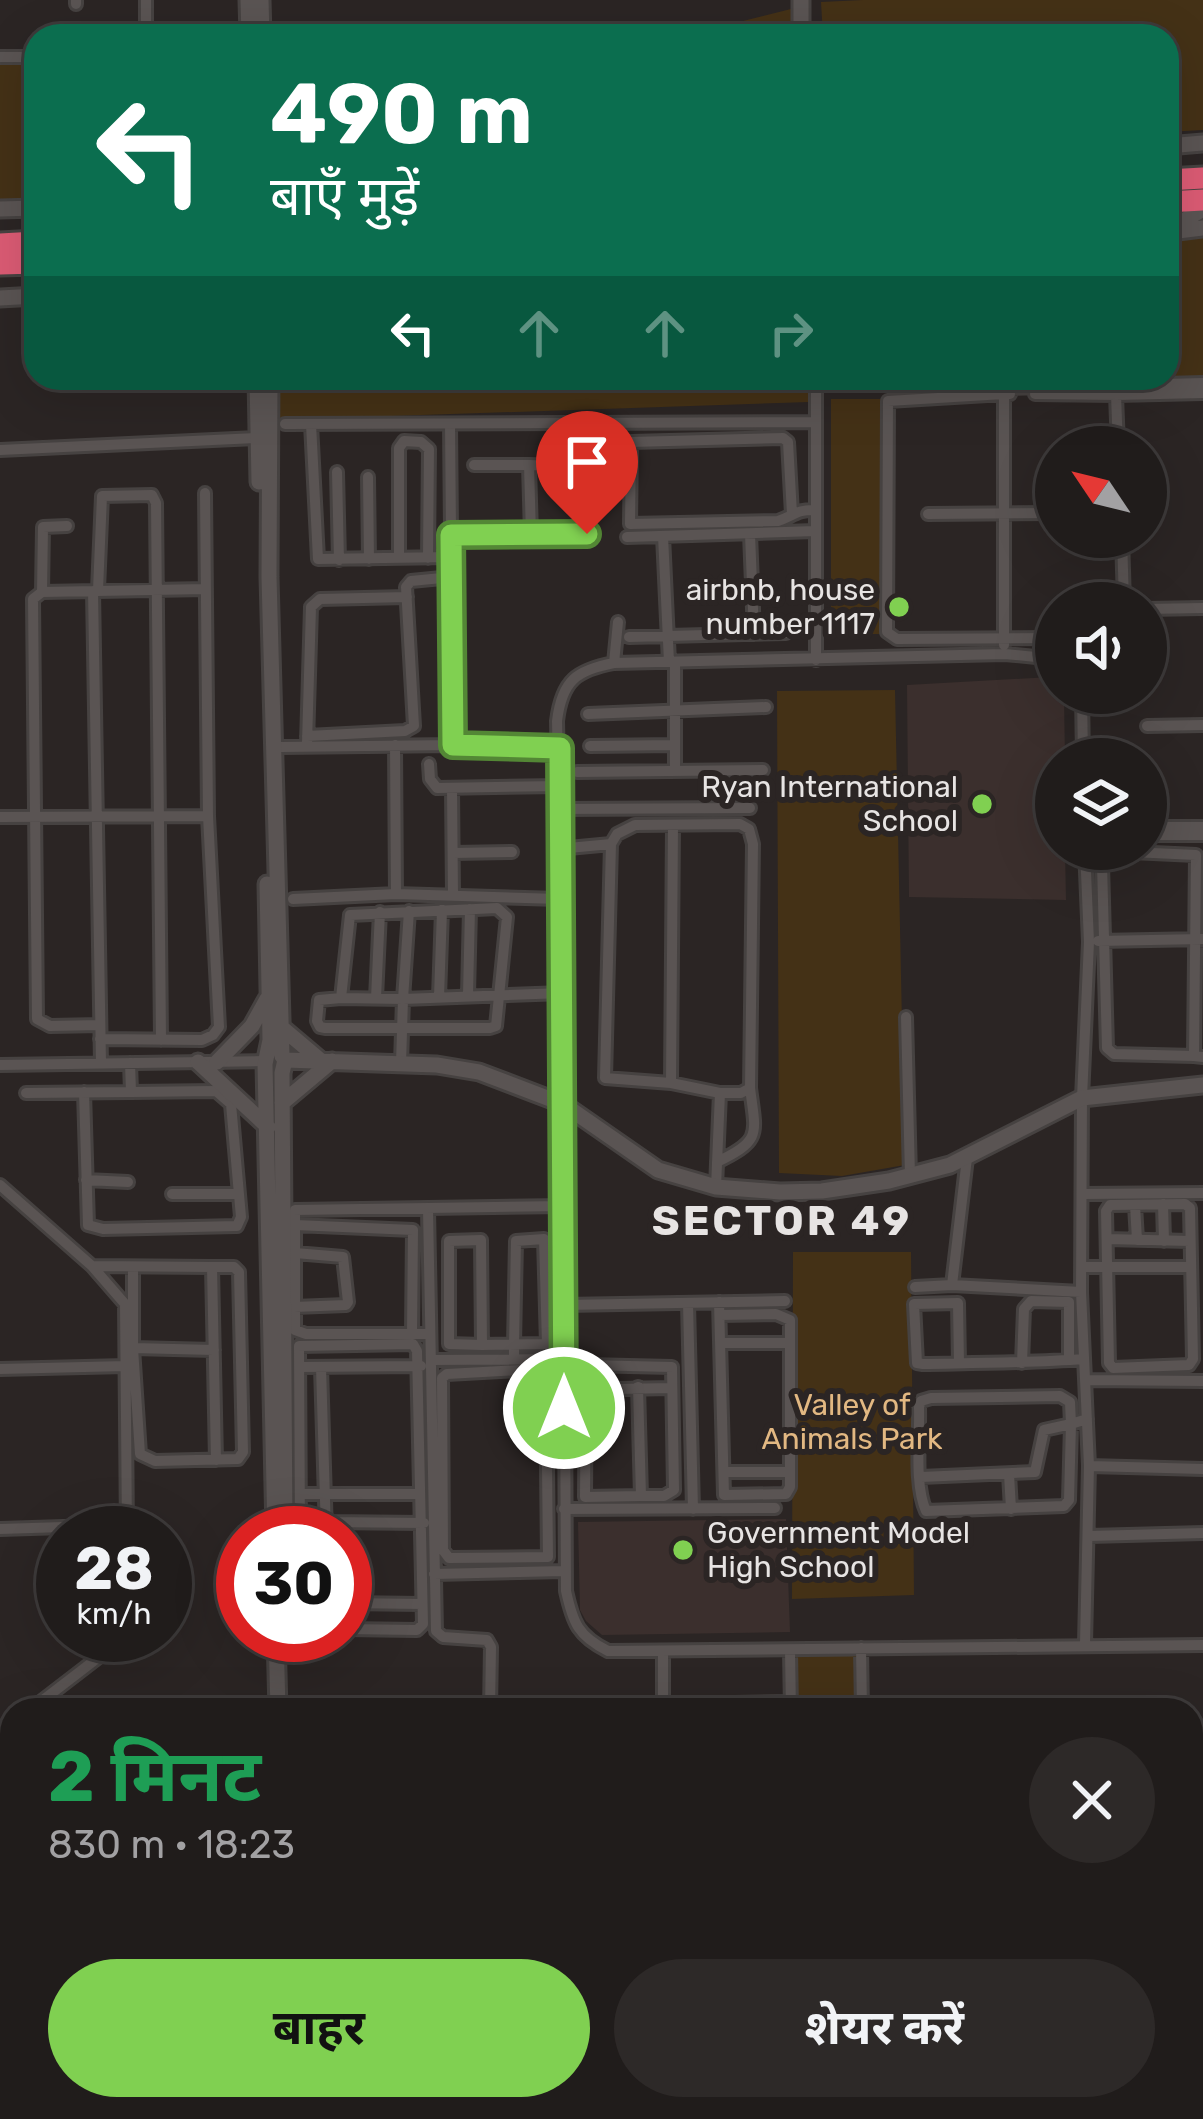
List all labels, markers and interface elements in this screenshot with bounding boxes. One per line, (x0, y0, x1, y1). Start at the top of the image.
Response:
text: 490 m (270, 64, 533, 164)
icon: left (72, 72, 228, 228)
text: बाएँ मुड़ें (270, 165, 419, 229)
icon: left (380, 300, 446, 366)
icon: ahead (506, 300, 572, 366)
icon: ahead (632, 300, 698, 366)
icon: right (758, 300, 824, 366)
pin (536, 411, 638, 534)
north arrow (1035, 426, 1167, 558)
map controls (1035, 426, 1167, 870)
icon: arrive (554, 429, 620, 495)
place label: airbnb, house number 1117 (686, 572, 875, 642)
button: sound (1035, 582, 1167, 714)
marker: airbnb, house number 1117 (886, 594, 912, 620)
button: layers (1035, 738, 1167, 870)
place label: Ryan International School (701, 769, 958, 839)
marker: Ryan International School (969, 791, 995, 817)
district label: SECTOR 49 (652, 1196, 912, 1246)
position arrow (501, 1345, 627, 1471)
park label: Valley of Animals Park (761, 1387, 943, 1457)
speed limit sign: 30 (216, 1506, 372, 1662)
place label: Government Model High School (707, 1515, 970, 1585)
text: 28 (74, 1533, 154, 1604)
marker: Government Model High School (670, 1537, 696, 1563)
text: km/h (77, 1596, 151, 1632)
text: 2 मिनट (48, 1734, 261, 1819)
button: close (1029, 1737, 1155, 1863)
text: 830 m · 18:23 (48, 1822, 295, 1868)
button: बाहर (48, 1959, 590, 2097)
button: शेयर करें (614, 1959, 1155, 2097)

